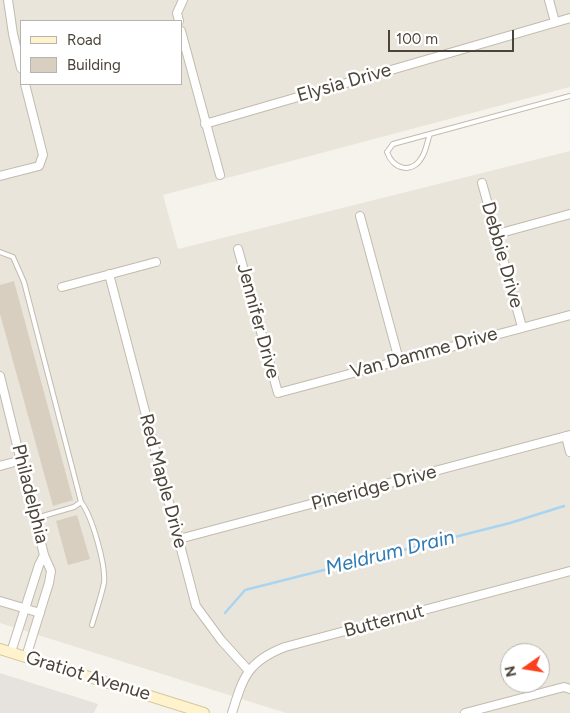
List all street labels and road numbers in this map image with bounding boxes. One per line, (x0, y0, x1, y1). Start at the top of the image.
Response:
street label: Elysia Drive (294, 59, 394, 107)
street label: Debbie Drive (476, 199, 528, 311)
street label: Jennifer Drive (232, 261, 284, 381)
street label: Van Damme Drive (348, 322, 500, 384)
street label: Red Maple Drive (134, 411, 192, 551)
street label: Philadelphia (7, 442, 53, 546)
street label: Pineridge Drive (309, 460, 439, 516)
street label: Butternut (342, 599, 426, 643)
street label: Gratiot Avenue (23, 646, 153, 706)

